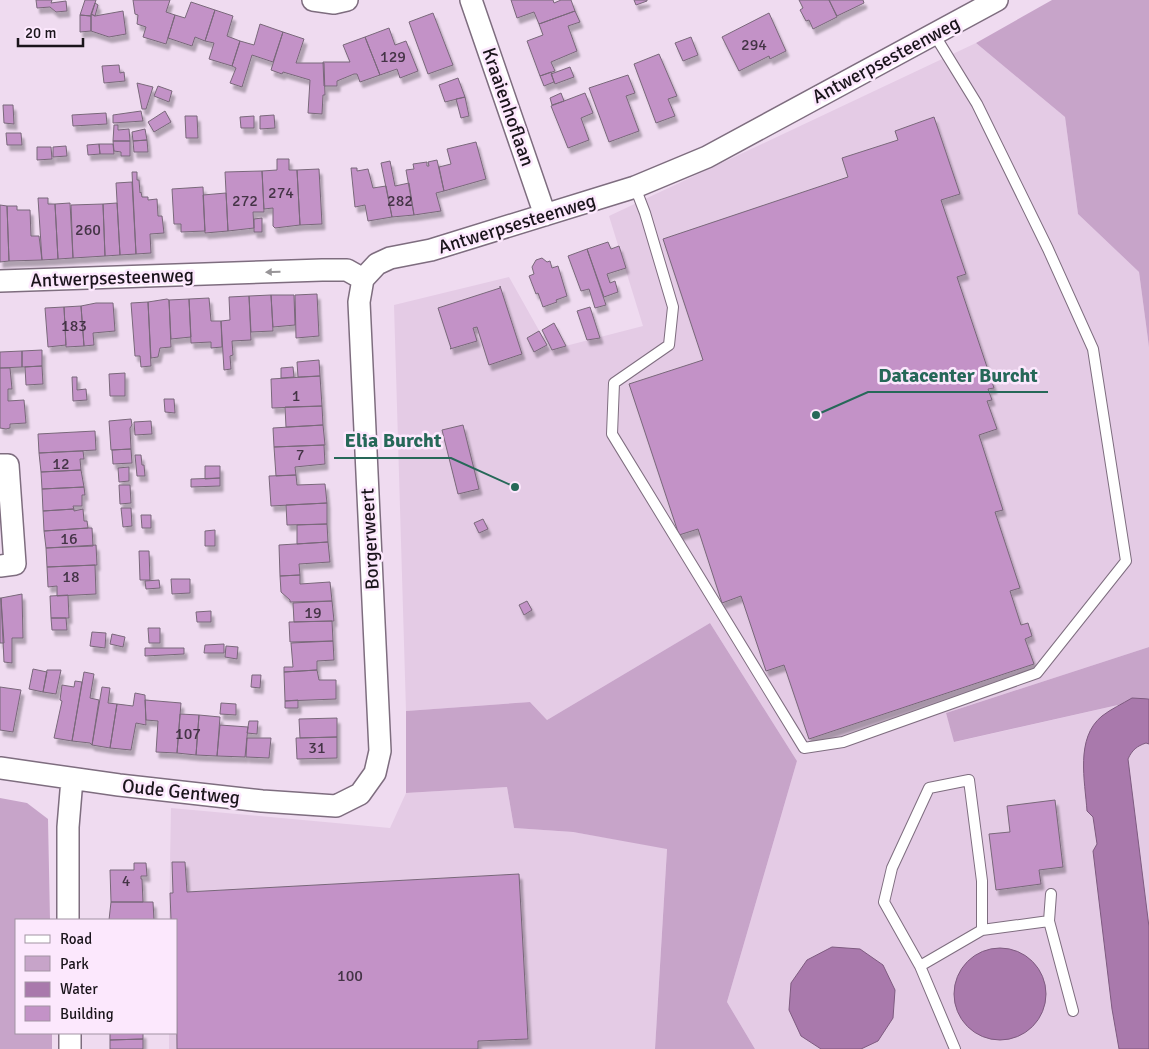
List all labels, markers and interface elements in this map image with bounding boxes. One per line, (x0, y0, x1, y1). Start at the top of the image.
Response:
street label: Antwerpsesteenweg (808, 11, 964, 109)
scale bar (18, 15, 82, 47)
text: 20 m (25, 24, 56, 42)
house number: 294 (741, 35, 767, 55)
street label: Kraaienhoflaan (476, 44, 540, 170)
house number: 129 (380, 47, 406, 67)
house number: 274 (268, 183, 294, 203)
street label: Antwerpsesteenweg (435, 189, 599, 259)
house number: 272 (232, 191, 258, 211)
house number: 282 (387, 191, 413, 211)
house number: 260 (75, 220, 101, 240)
street label: Antwerpsesteenweg (30, 263, 194, 293)
one-way arrow (265, 268, 281, 276)
house number: 183 (61, 316, 87, 336)
callout: Datacenter Burcht (868, 357, 1048, 392)
text: Datacenter Burcht (878, 363, 1038, 388)
house number: 1 (292, 386, 300, 406)
callout: Elia Burcht (334, 423, 451, 458)
text: Elia Burcht (345, 428, 442, 453)
house number: 7 (296, 445, 304, 465)
house number: 12 (52, 454, 70, 474)
street label: Borgerweert (355, 487, 385, 590)
house number: 16 (60, 529, 78, 549)
house number: 18 (62, 567, 80, 587)
house number: 19 (304, 603, 322, 623)
house number: 107 (175, 724, 201, 744)
house number: 31 (308, 738, 326, 758)
street label: Oude Gentweg (121, 774, 241, 810)
house number: 4 (122, 871, 131, 891)
legend (15, 919, 178, 1034)
text: Road (60, 930, 92, 948)
text: Park (60, 955, 89, 973)
house number: 100 (337, 966, 363, 986)
text: Water (60, 980, 98, 998)
text: Building (60, 1005, 114, 1023)

